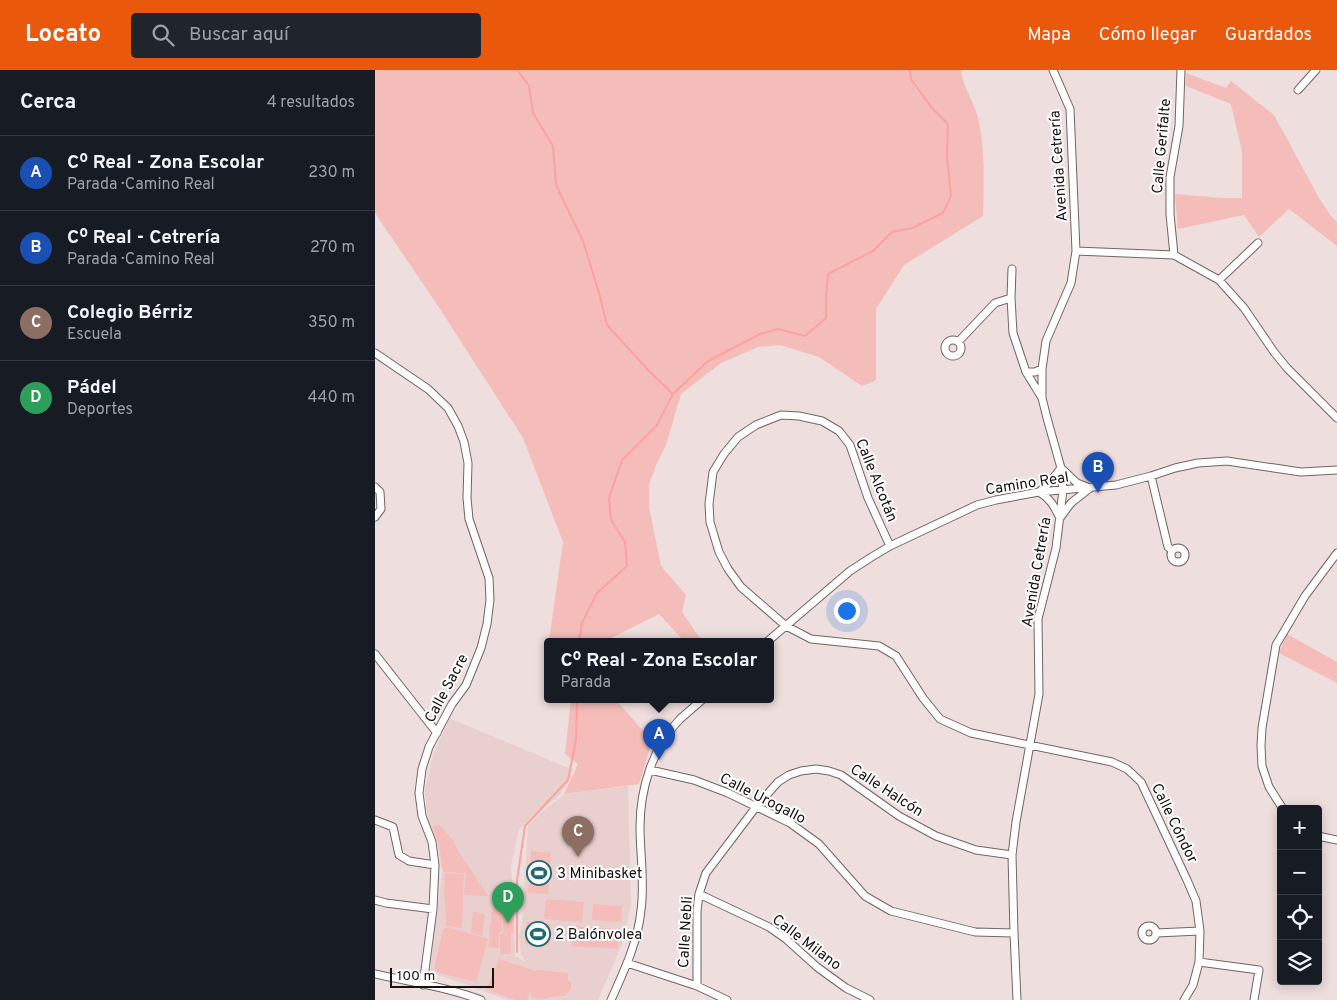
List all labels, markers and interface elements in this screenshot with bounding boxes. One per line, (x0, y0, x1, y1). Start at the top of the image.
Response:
search box (131, 13, 481, 58)
text: Locato (25, 20, 101, 50)
icon: search (149, 21, 177, 49)
text: Buscar aquí (189, 23, 289, 47)
text: Mapa (1027, 24, 1071, 47)
text: Cómo llegar (1099, 24, 1197, 47)
text: Guardados (1225, 24, 1312, 47)
text: Cerca (20, 89, 76, 116)
text: 4 resultados (267, 93, 355, 113)
street label: Calle Gerifalte (1149, 98, 1176, 195)
street label: Avenida Cetrería (1046, 110, 1073, 222)
text: Cº Real - Zona Escolar (67, 151, 264, 175)
text: A (30, 163, 42, 183)
text: 230 m (308, 163, 355, 183)
text: Parada · Camino Real (67, 175, 215, 195)
text: Cº Real - Cetrería (67, 226, 220, 250)
text: B (30, 238, 42, 258)
text: 270 m (310, 238, 355, 258)
text: Parada · Camino Real (67, 250, 215, 270)
text: Colegio Bérriz (67, 301, 193, 325)
text: C (31, 313, 41, 333)
text: 350 m (308, 313, 355, 333)
text: Escuela (67, 325, 122, 345)
text: Pádel (67, 376, 117, 400)
text: D (30, 388, 42, 408)
text: 440 m (308, 388, 355, 408)
text: Deportes (67, 400, 133, 420)
street label: Calle Alcotán (850, 436, 901, 525)
pin: B (1082, 452, 1114, 493)
street label: Camino Real (984, 469, 1070, 500)
street label: Avenida Cetrería (1018, 516, 1057, 629)
your location (834, 598, 860, 624)
popup (544, 638, 774, 703)
text: Cº Real - Zona Escolar (560, 649, 758, 673)
street label: Calle Sacre (421, 651, 473, 726)
text: Parada (560, 673, 611, 693)
pin: A (643, 719, 675, 760)
street label: Calle Halcón (846, 761, 926, 822)
street label: Calle Urogallo (716, 770, 809, 829)
street label: Calle Cóndor (1146, 781, 1201, 867)
map controls (1277, 805, 1322, 985)
button: + (1277, 805, 1322, 850)
pin: C (562, 816, 594, 857)
button: − (1277, 850, 1322, 895)
sports icon: 3 Minibasket (526, 860, 552, 886)
place label: 3 Minibasket (557, 865, 642, 884)
pin: D (492, 882, 524, 923)
button: locate (1277, 895, 1322, 940)
street label: Calle Nebli (675, 896, 698, 969)
street label: Calle Milano (768, 911, 845, 975)
sports icon: 2 Balónvolea (525, 921, 551, 947)
place label: 2 Balónvolea (555, 926, 642, 945)
button: layers (1277, 940, 1322, 985)
scale bar (390, 965, 494, 988)
text: 100 m (397, 968, 435, 985)

